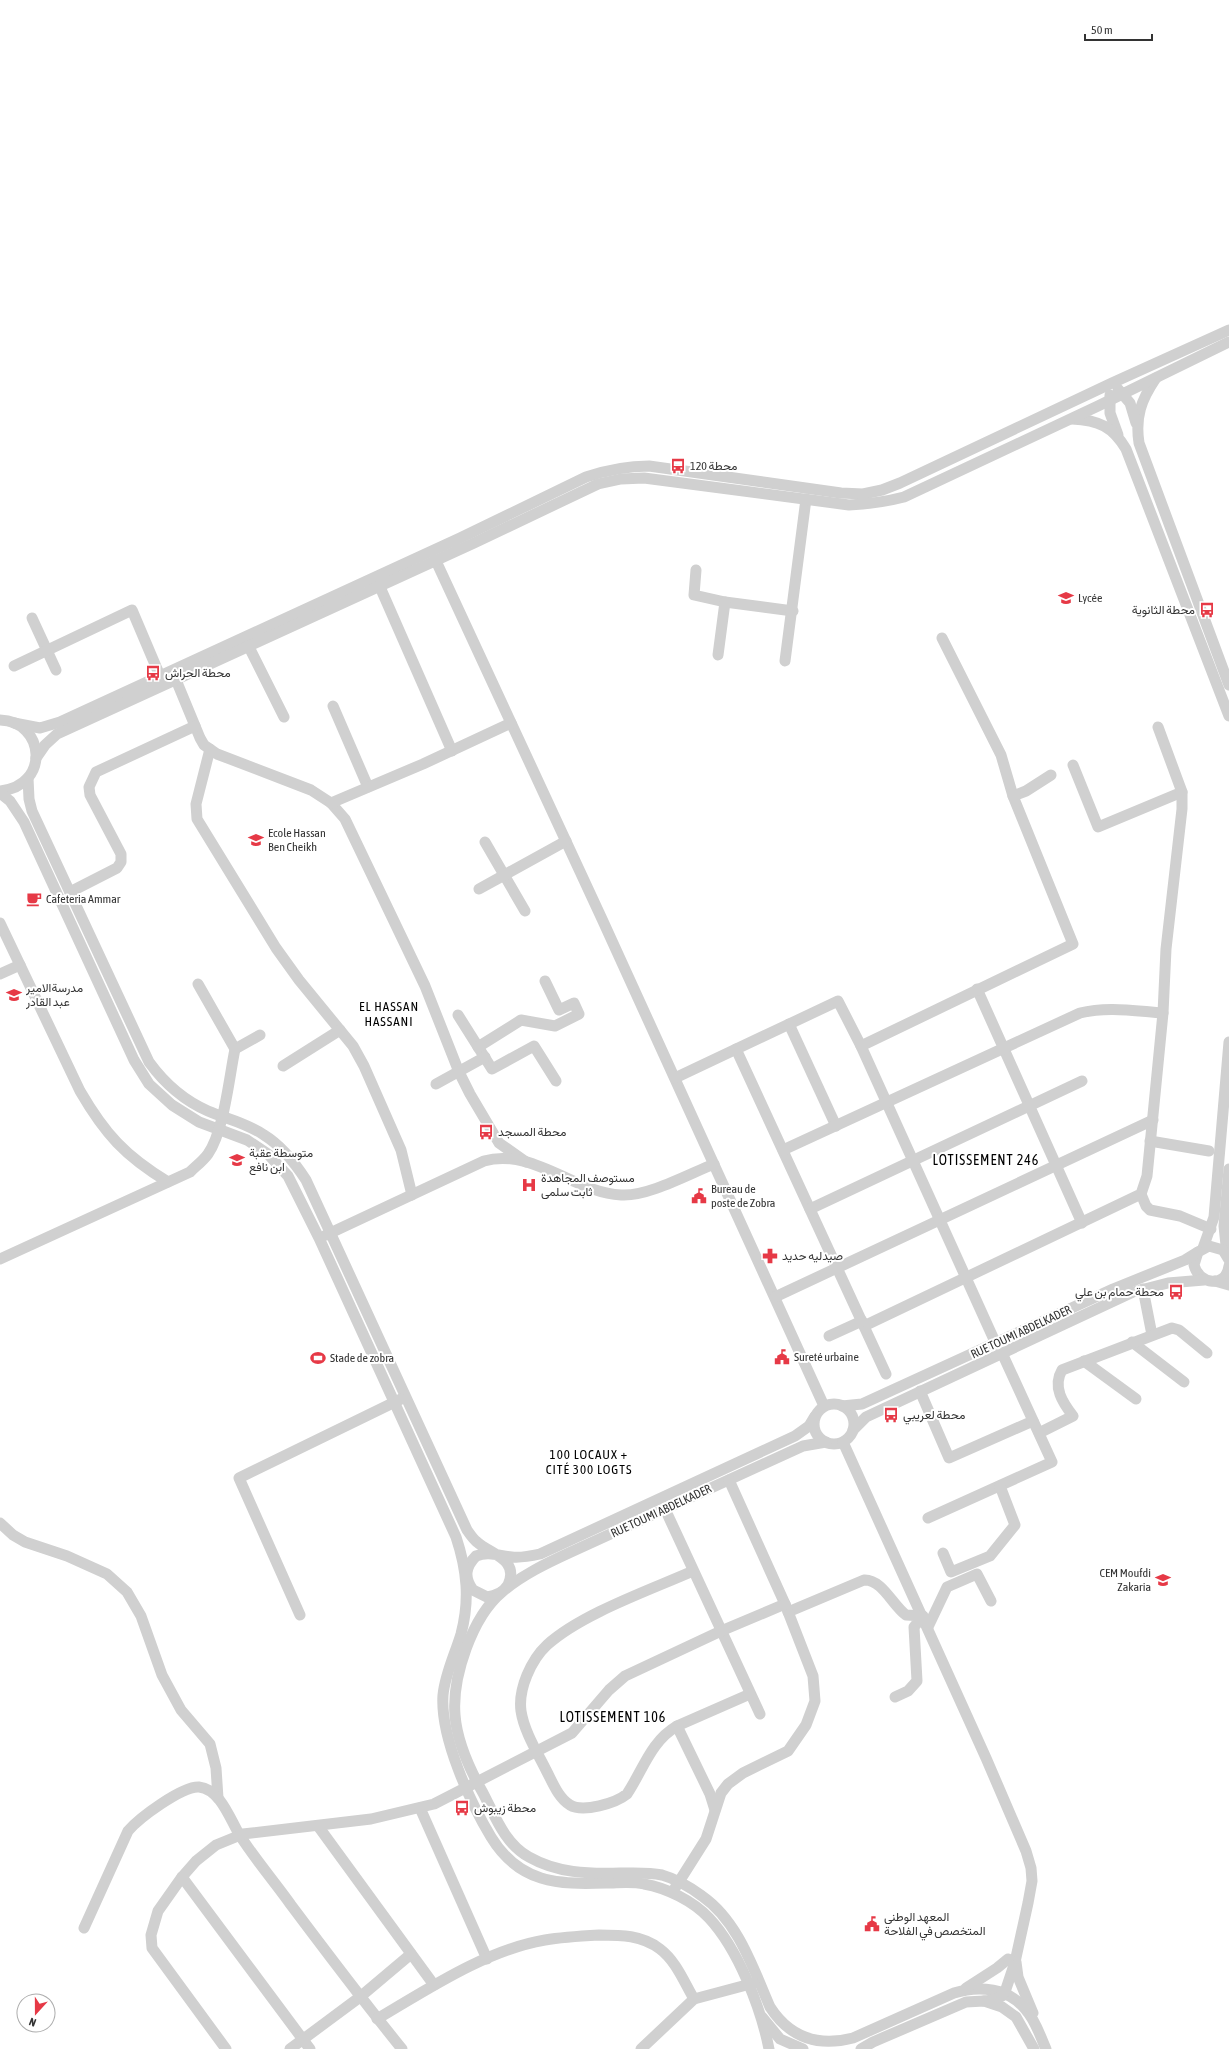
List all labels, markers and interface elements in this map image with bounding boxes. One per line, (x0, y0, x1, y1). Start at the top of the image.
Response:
scale bar (1085, 16, 1152, 42)
text: 50 m (1091, 23, 1113, 37)
bus stop icon: محطة 120 (669, 457, 687, 475)
place label: محطة 120 (690, 459, 737, 473)
school or university icon: Lycée (1057, 589, 1075, 607)
place label: Lycée (1078, 591, 1102, 605)
bus stop icon: محطة الثانوية (1198, 601, 1216, 619)
place label: محطة الثانوية (1132, 603, 1195, 618)
bus stop icon: محطة الحراش (144, 664, 162, 682)
place label: محطة الحراش (165, 666, 231, 681)
place label: Ecole Hassan Ben Cheikh (268, 826, 326, 854)
school or university icon: Ecole Hassan Ben Cheikh (247, 831, 265, 849)
cafe icon: Cafeteria Ammar (25, 890, 43, 908)
place label: Cafeteria Ammar (46, 892, 121, 906)
place label: مدرسةالامير عبد القادر (25, 981, 83, 1010)
school or university icon: مدرسةالامير عبد القادر (5, 986, 23, 1004)
district label: EL HASSAN HASSANI (359, 999, 419, 1029)
bus stop icon: محطة المسجد (477, 1123, 495, 1141)
place label: محطة المسجد (498, 1125, 566, 1139)
place label: متوسطة عقبة ابن نافع (249, 1146, 313, 1176)
school or university icon: متوسطة عقبة ابن نافع (228, 1151, 246, 1169)
district label: LOTISSEMENT 246 (933, 1152, 1039, 1168)
place label: مستوصف المجاهدة ثابت سلمى (541, 1171, 635, 1200)
hospital icon: مستوصف المجاهدة ثابت سلمى (520, 1176, 538, 1194)
place label: Bureau de poste de Zobra (711, 1182, 775, 1210)
public building icon: Bureau de poste de Zobra (690, 1187, 708, 1205)
pharmacy icon: صيدليه حديد (761, 1247, 779, 1265)
place label: صيدليه حديد (782, 1249, 843, 1263)
bus stop icon: محطة حمام بن علي (1167, 1283, 1185, 1301)
place label: محطة حمام بن علي (1075, 1285, 1164, 1302)
street label: RUE TOUMI ABDELKADER (968, 1303, 1074, 1361)
public building icon: Sureté urbaine (773, 1348, 791, 1366)
sports icon: Stade de zobra (309, 1349, 327, 1367)
place label: Sureté urbaine (794, 1350, 859, 1364)
place label: Stade de zobra (330, 1351, 394, 1365)
bus stop icon: محطة لعريبي (882, 1406, 900, 1424)
place label: محطة لعريبي (903, 1408, 965, 1425)
district label: 100 LOCAUX + CITÉ 300 LOGTS (546, 1447, 632, 1477)
street label: RUE TOUMI ABDELKADER (608, 1482, 714, 1540)
place label: CEM Moufdi Zakaria (1100, 1566, 1151, 1594)
school or university icon: CEM Moufdi Zakaria (1154, 1571, 1172, 1589)
district label: LOTISSEMENT 106 (560, 1709, 666, 1725)
bus stop icon: محطة زيبوش (453, 1799, 471, 1817)
place label: محطة زيبوش (474, 1801, 536, 1816)
place label: المعهد الوطني المتخصص في الفلاحة (884, 1910, 985, 1941)
public building icon: المعهد الوطني المتخصص في الفلاحة (863, 1915, 881, 1933)
north arrow (16, 1993, 56, 2033)
text: N (27, 2016, 38, 2029)

